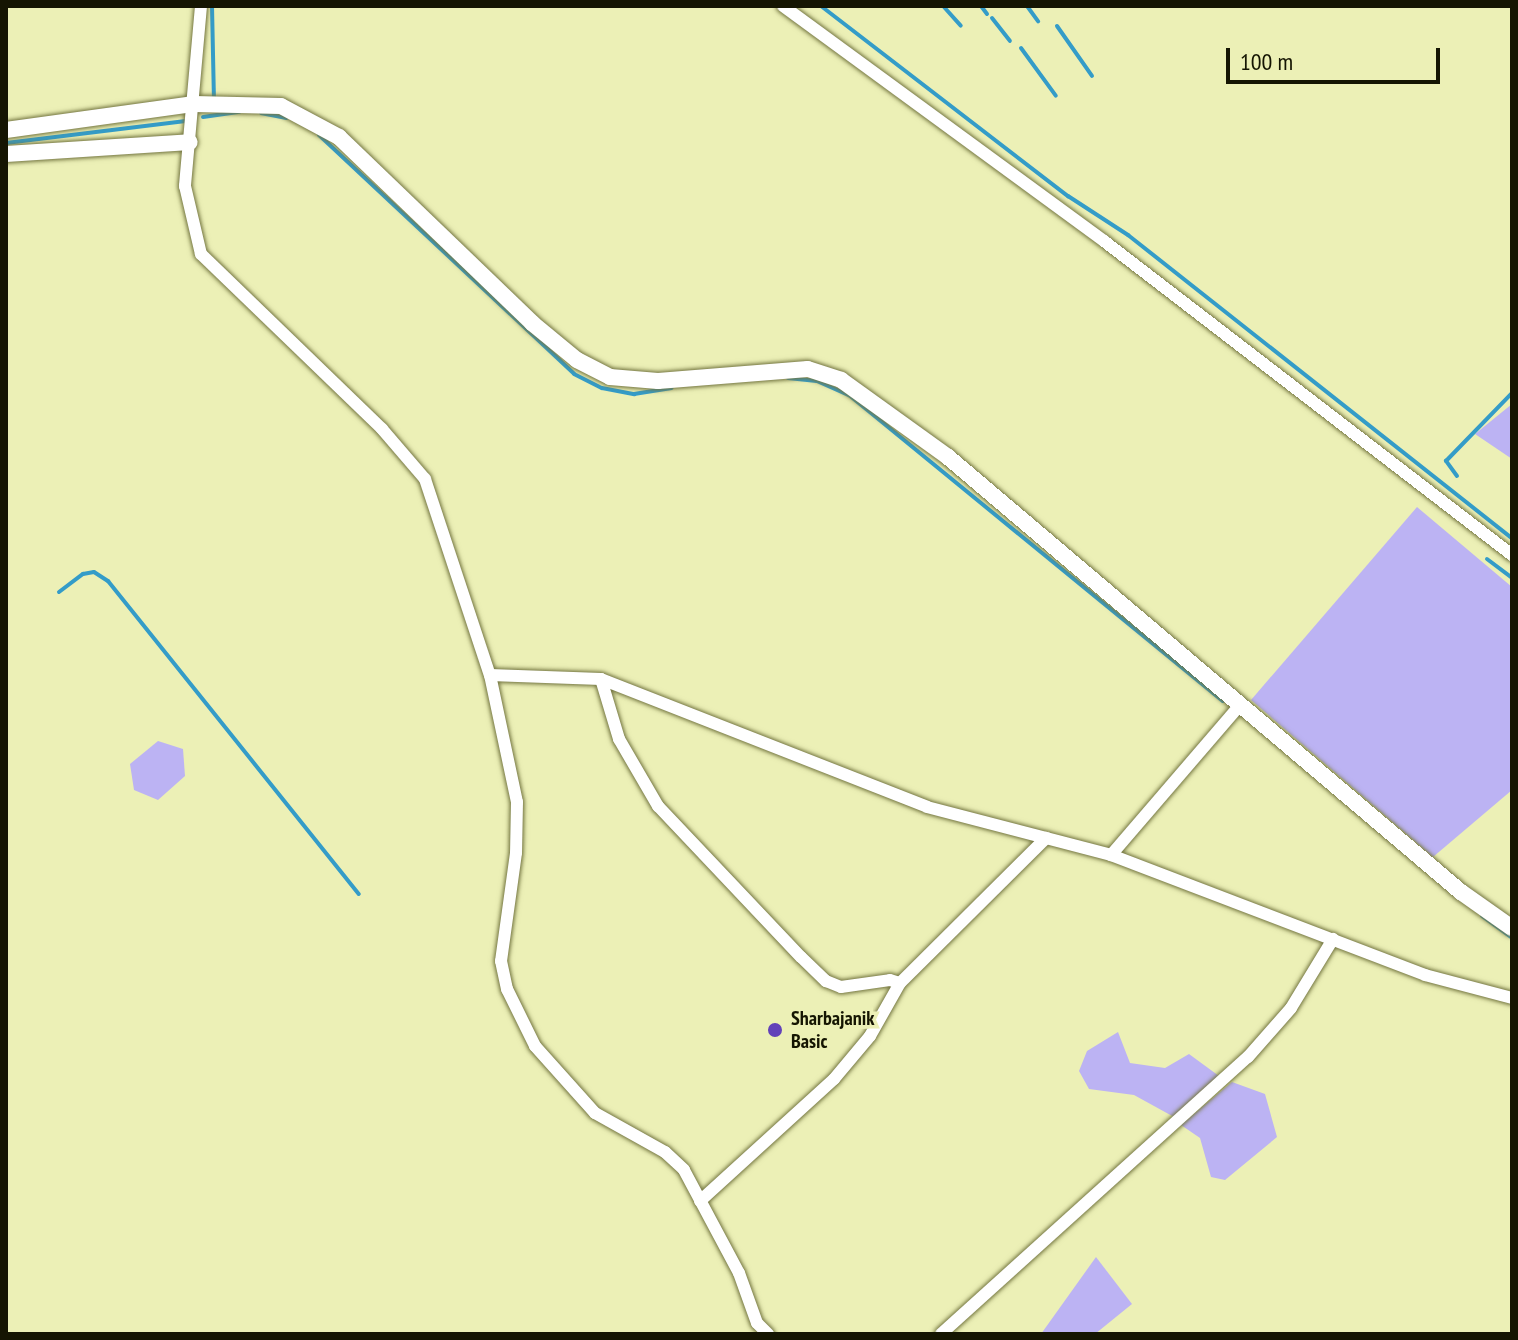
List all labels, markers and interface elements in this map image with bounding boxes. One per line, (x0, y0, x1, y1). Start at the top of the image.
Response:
scale bar (1230, 32, 1444, 82)
text: 100 m (1240, 46, 1293, 77)
place label: Sharbajanik Basic (791, 1006, 874, 1053)
marker: Sharbajanik Basic (766, 1021, 784, 1039)

